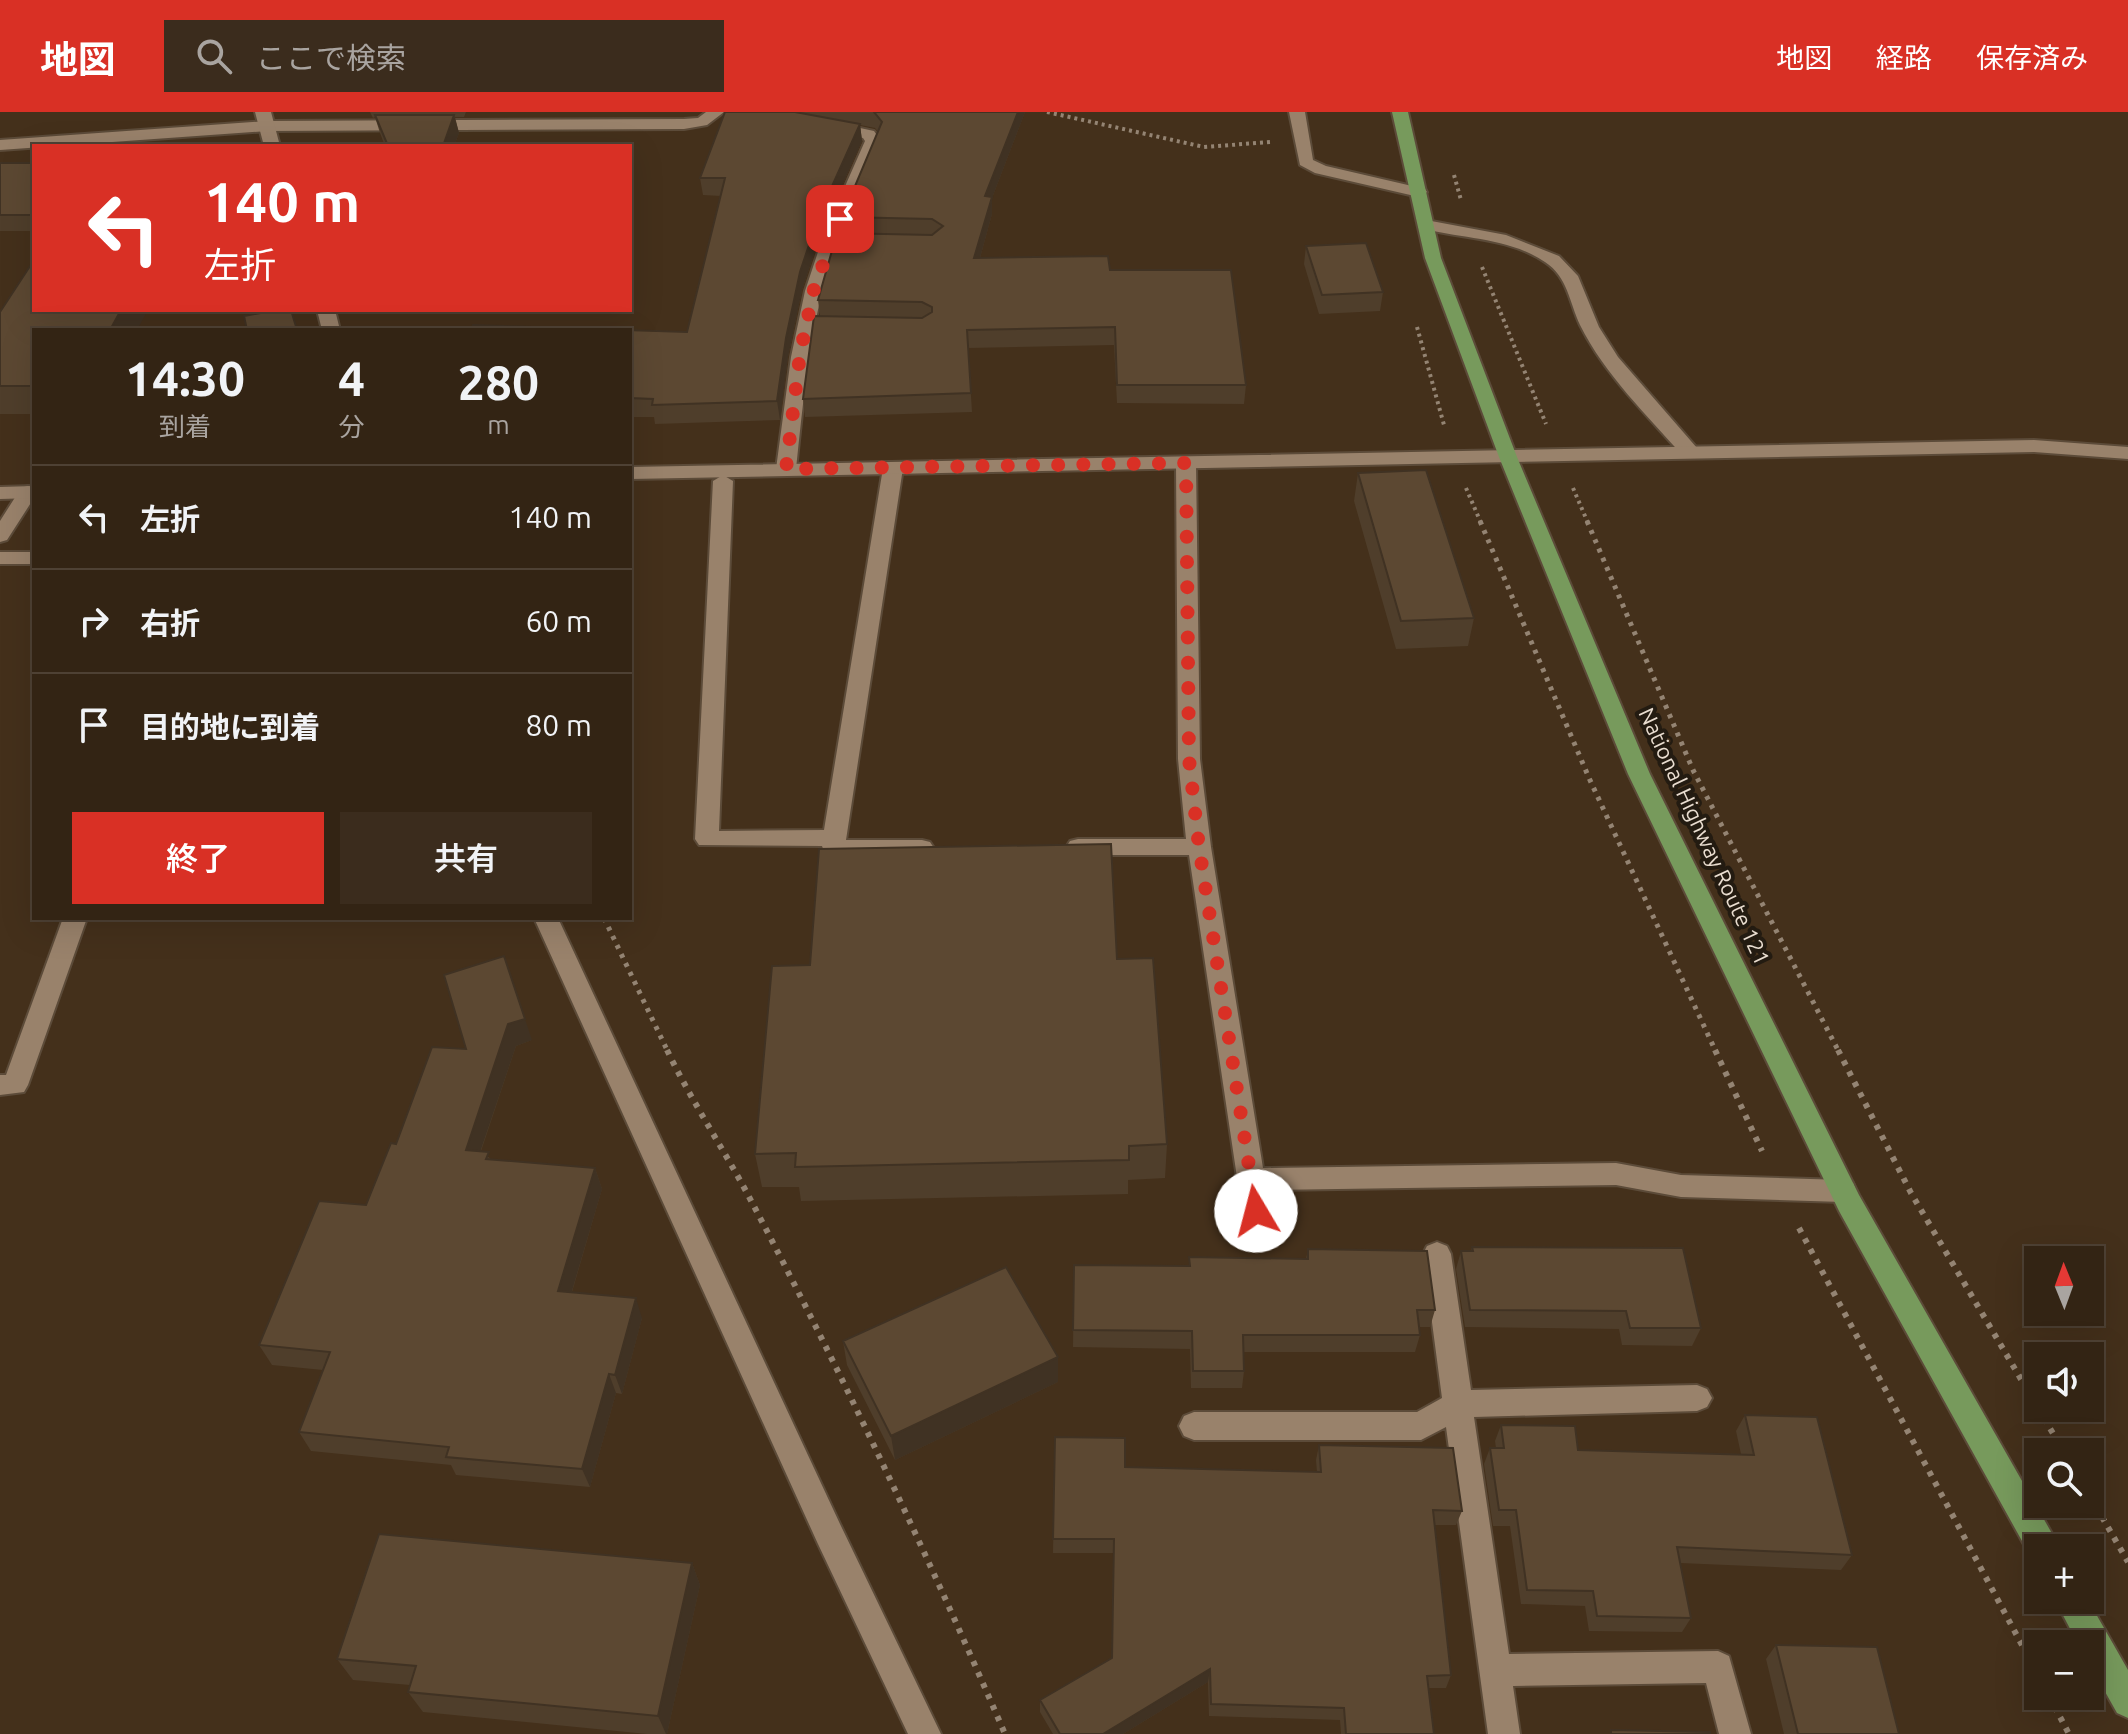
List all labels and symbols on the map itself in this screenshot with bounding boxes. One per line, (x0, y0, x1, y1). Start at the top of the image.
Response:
pin (806, 185, 874, 253)
street label: National Highway Route 121 (1634, 704, 1776, 968)
position arrow (1214, 1169, 1298, 1253)
north arrow (2024, 1246, 2104, 1326)

